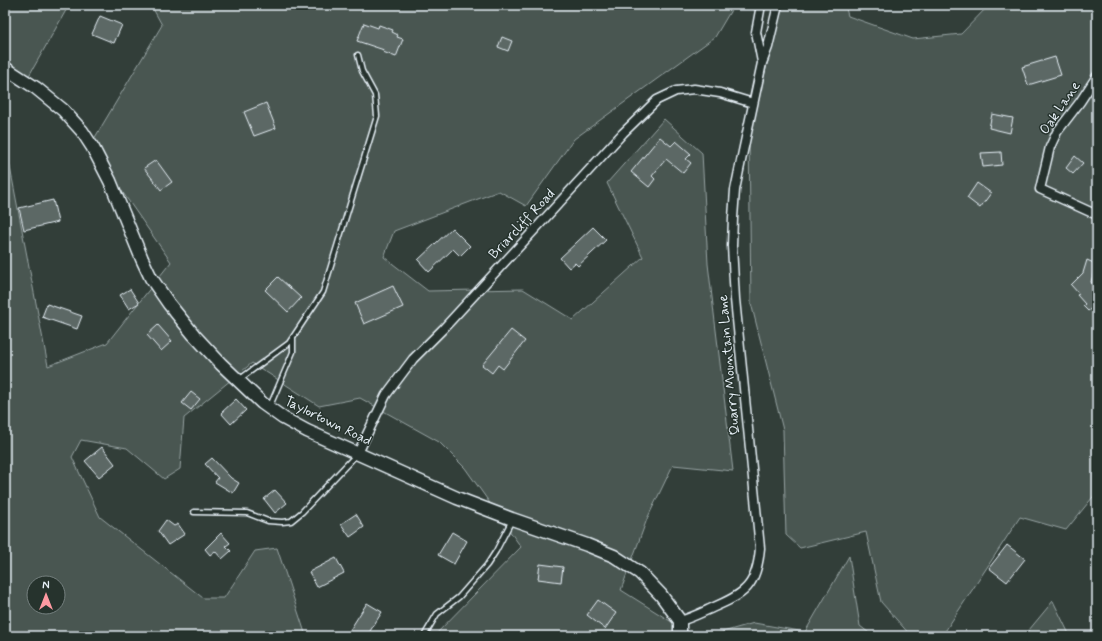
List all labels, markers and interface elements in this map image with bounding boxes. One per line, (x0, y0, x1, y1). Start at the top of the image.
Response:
street label: Oak Lane (1036, 78, 1084, 138)
street label: Briarcliff Road (485, 185, 559, 263)
street label: Quarry Mountain Lane (714, 294, 744, 436)
street label: Taylortown Road (281, 392, 375, 450)
north arrow (26, 575, 66, 615)
text: N (42, 579, 50, 593)

